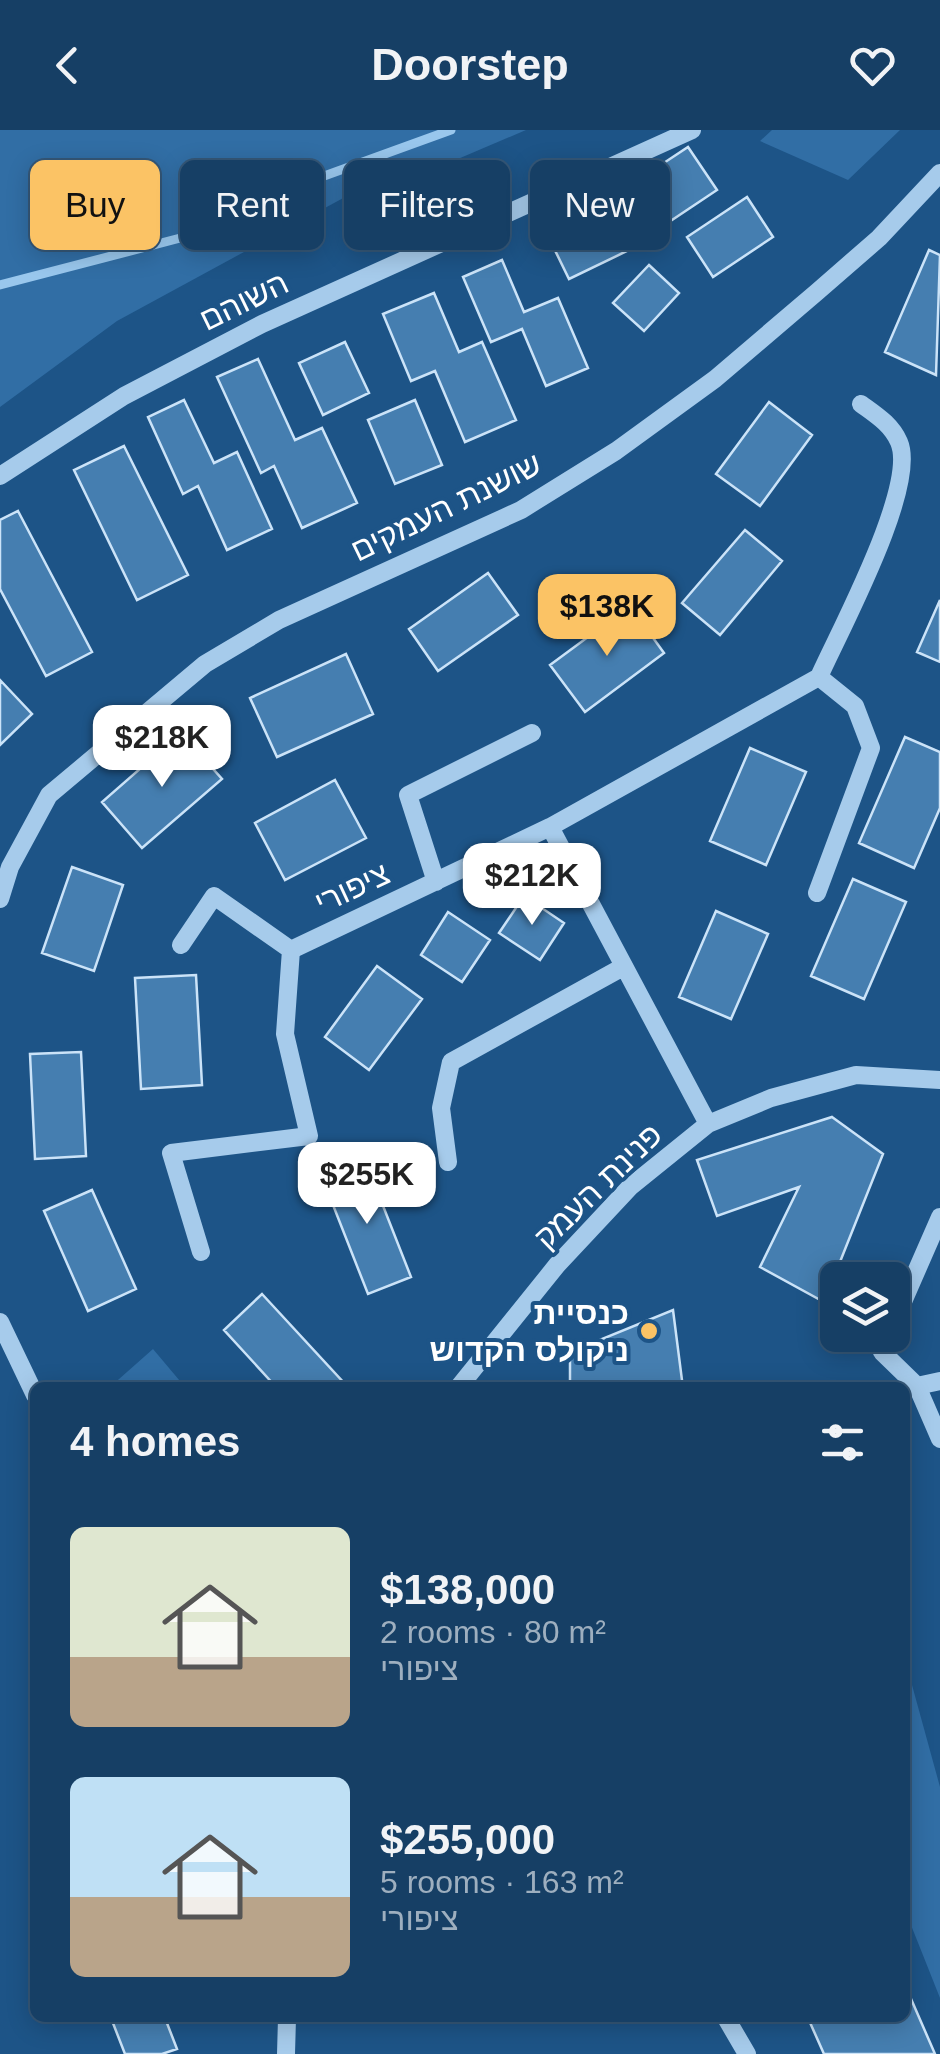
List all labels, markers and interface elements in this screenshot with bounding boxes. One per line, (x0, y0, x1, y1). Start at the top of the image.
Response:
icon: back (40, 38, 95, 93)
icon: heart (845, 38, 900, 93)
text: Doorstep (371, 39, 569, 90)
chip: Buy (30, 160, 160, 250)
chip: Rent (180, 160, 324, 250)
chip: Filters (344, 160, 510, 250)
chip: New (530, 160, 670, 250)
street label: השוהם (194, 264, 294, 338)
street label: שושנת העמקים (345, 445, 547, 569)
pin: $138K (537, 574, 677, 659)
text: $138K (560, 588, 654, 624)
pin: $218K (92, 705, 232, 790)
text: $218K (115, 719, 209, 755)
pin: $212K (462, 843, 602, 928)
street label: ציפורי (309, 855, 395, 921)
text: $212K (485, 857, 579, 893)
street label: פנינת העמק (527, 1116, 669, 1256)
pin: $255K (297, 1142, 437, 1227)
text: $255K (320, 1156, 414, 1192)
map controls (820, 1262, 910, 1352)
button: layers (820, 1262, 910, 1352)
place label: כנסיית ניקולס הקדוש (429, 1295, 629, 1368)
marker: כנסיית ניקולס הקדוש (638, 1320, 660, 1342)
icon: filters (815, 1415, 870, 1470)
text: 4 homes (70, 1418, 240, 1465)
text: $138,000 (380, 1566, 555, 1613)
icon: home (150, 1567, 270, 1687)
text: 2 rooms · 80 m² (380, 1614, 606, 1650)
text: ציפורי (380, 1651, 458, 1687)
text: $255,000 (380, 1816, 555, 1863)
icon: home (150, 1817, 270, 1937)
text: 5 rooms · 163 m² (380, 1864, 624, 1900)
text: ציפורי (380, 1901, 458, 1937)

